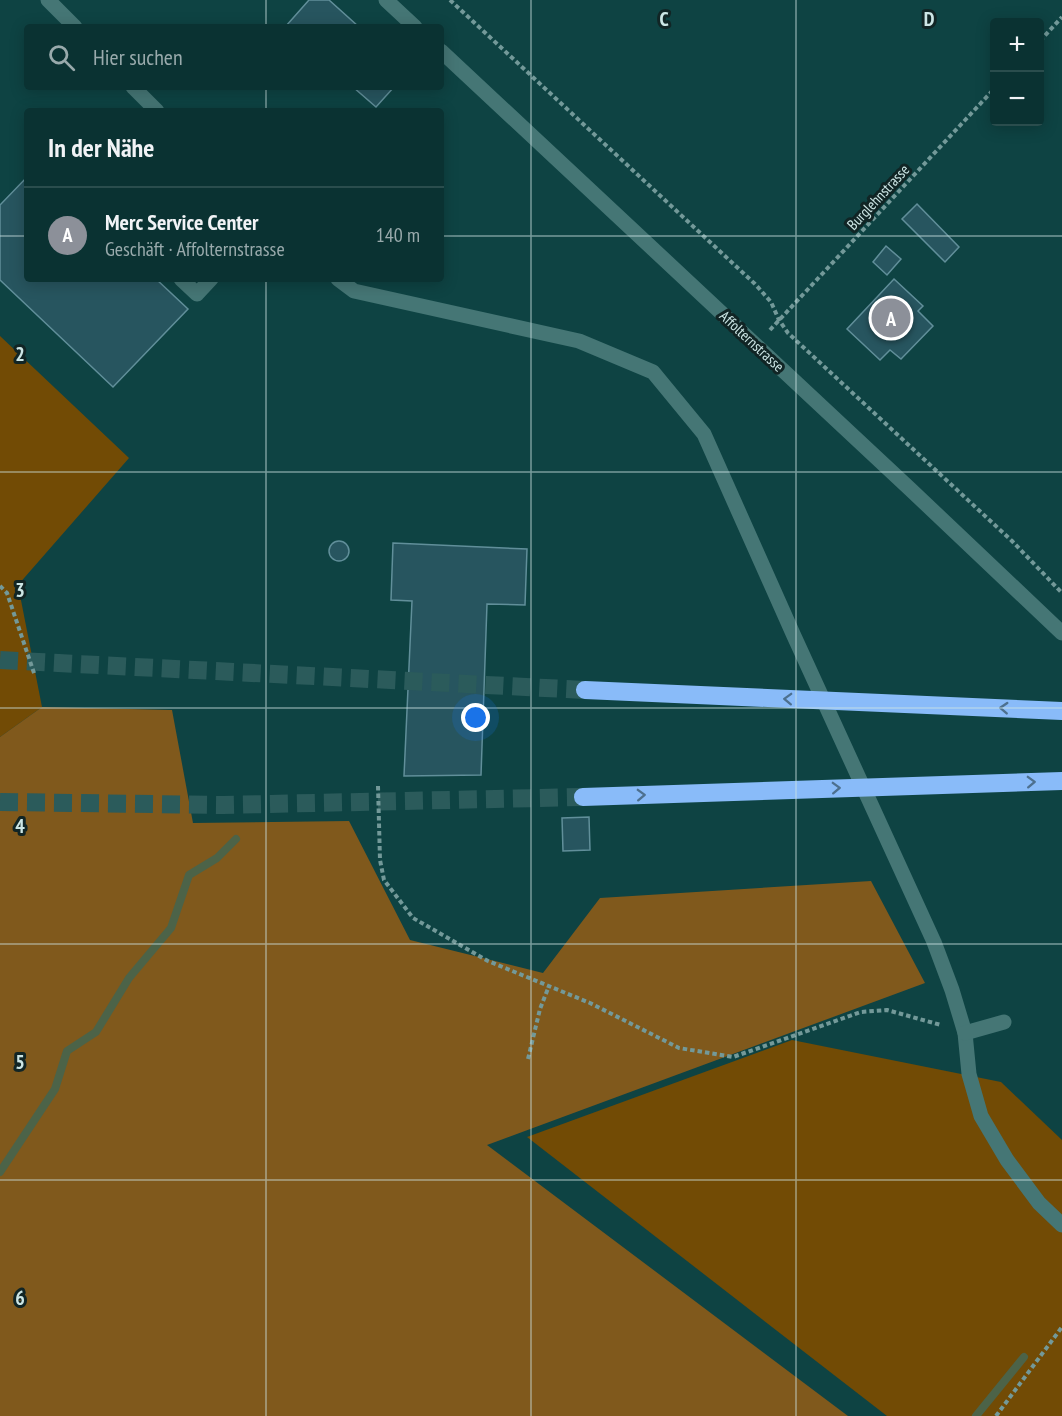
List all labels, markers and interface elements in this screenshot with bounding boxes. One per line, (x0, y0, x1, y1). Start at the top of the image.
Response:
text: C (659, 6, 669, 32)
text: D (924, 6, 935, 32)
map controls (990, 18, 1044, 126)
button: + (990, 18, 1044, 72)
search box (24, 24, 444, 90)
icon: search (45, 41, 78, 74)
text: Hier suchen (93, 43, 183, 71)
button: − (990, 72, 1044, 126)
text: In der Nähe (48, 131, 154, 164)
street label: Burglehnstrasse (843, 160, 913, 234)
text: Merc Service Center (105, 208, 259, 236)
text: A (62, 222, 73, 248)
text: 140 m (376, 222, 420, 248)
text: Geschäft · Affolternstrasse (105, 236, 285, 262)
pin: A (872, 296, 910, 340)
street label: Affolternstrasse (716, 306, 788, 376)
text: 2 (15, 341, 25, 367)
text: 3 (15, 577, 25, 603)
one-way arrow (783, 692, 792, 705)
one-way arrow (999, 702, 1008, 715)
your location (461, 703, 490, 732)
one-way arrow (1027, 776, 1036, 788)
one-way arrow (832, 782, 841, 795)
one-way arrow (637, 789, 646, 801)
text: 4 (15, 813, 25, 839)
text: 5 (15, 1049, 25, 1075)
text: 6 (15, 1285, 25, 1311)

